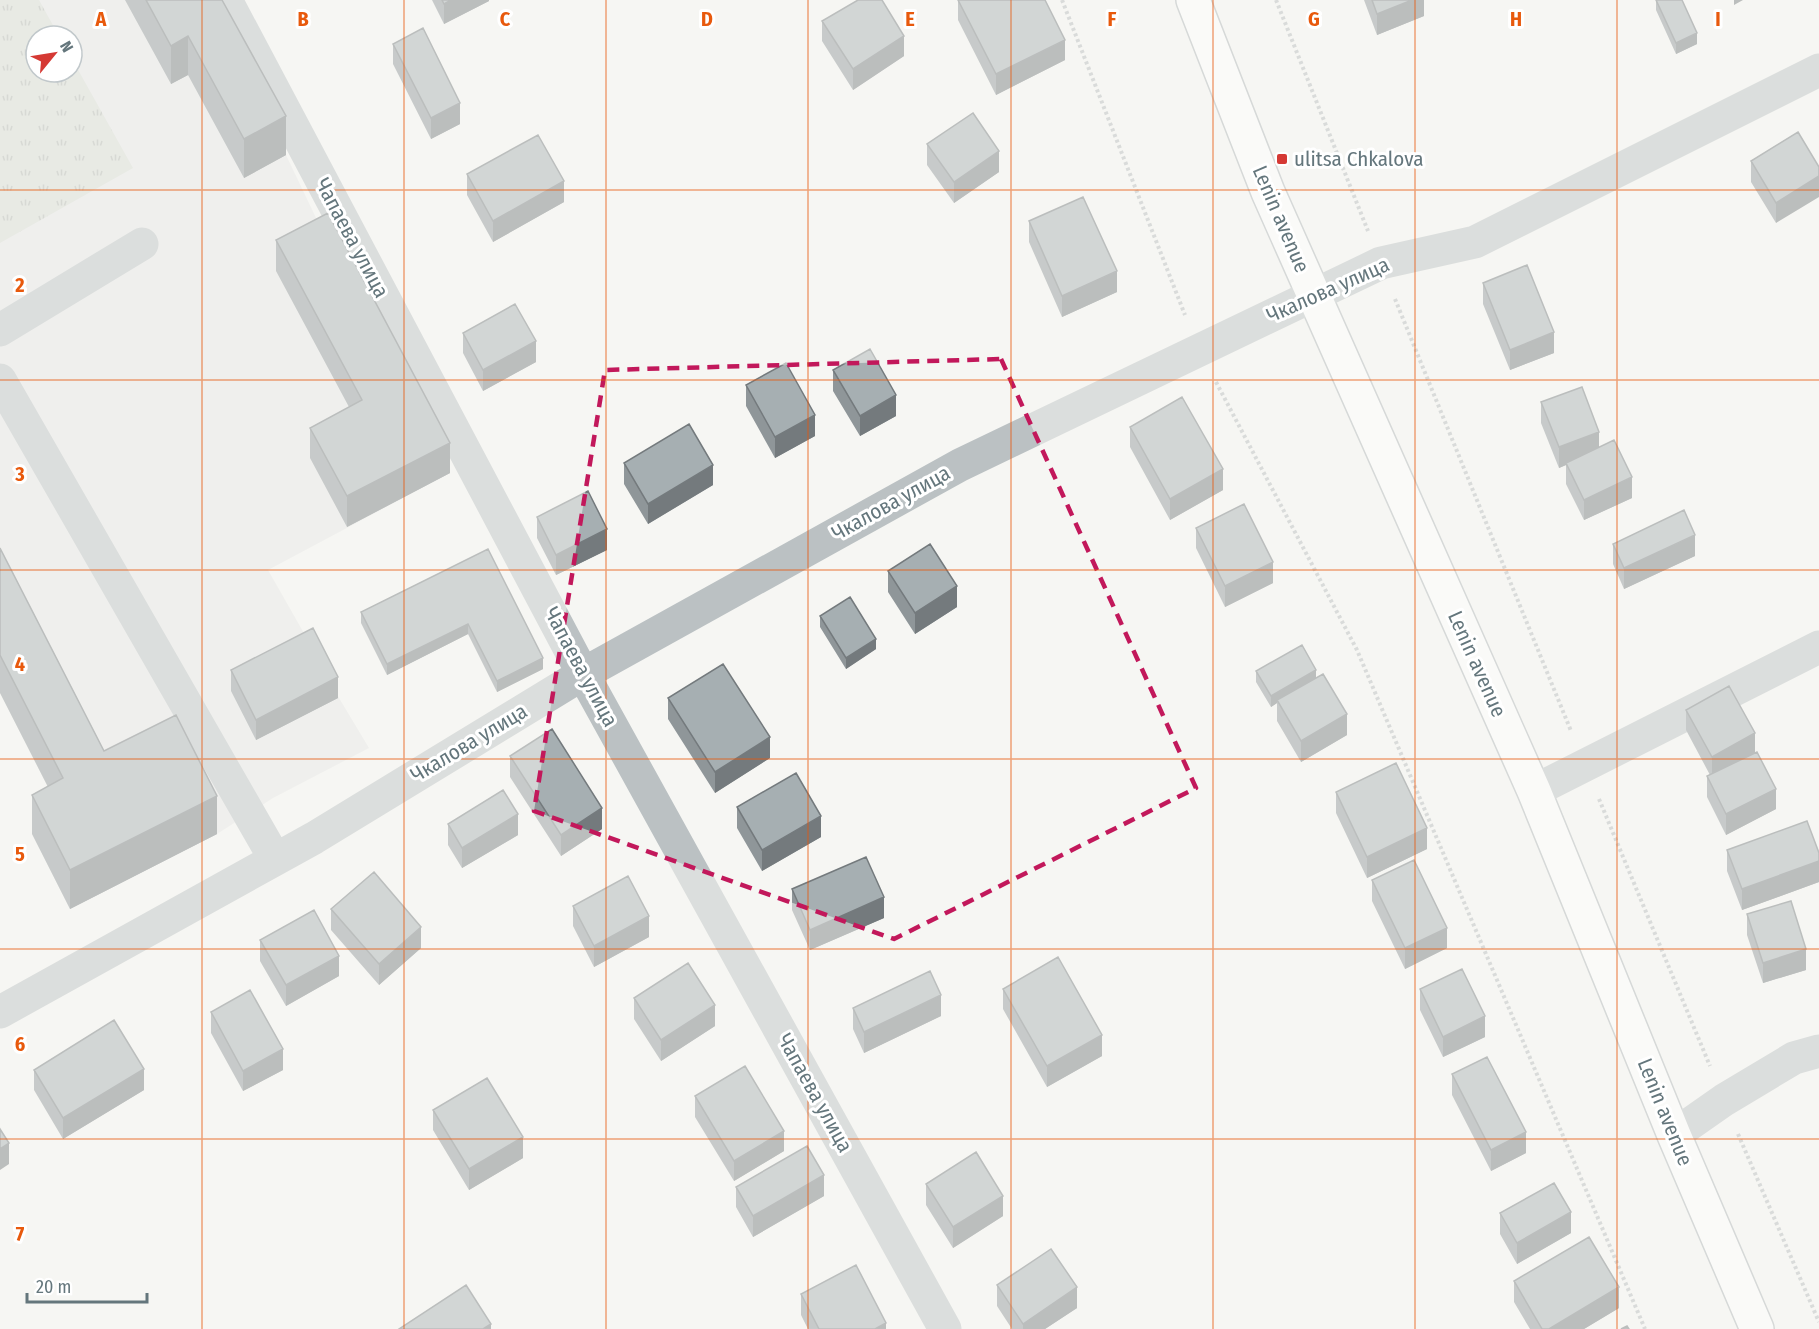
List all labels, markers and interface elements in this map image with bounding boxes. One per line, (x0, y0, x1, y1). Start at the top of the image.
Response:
text: A (95, 7, 108, 31)
text: B (297, 7, 309, 31)
text: C (500, 7, 511, 31)
text: D (701, 7, 713, 31)
text: E (905, 7, 915, 31)
text: F (1108, 7, 1117, 31)
text: G (1308, 7, 1320, 31)
text: H (1510, 7, 1522, 31)
text: I (1715, 7, 1721, 31)
north arrow (24, 24, 84, 84)
text: N (56, 38, 77, 56)
place label: ulitsa Chkalova (1294, 146, 1424, 172)
marker: ulitsa Chkalova (1275, 152, 1289, 166)
street label: Lenin avenue (1247, 162, 1315, 276)
street label: Чапаева улица (310, 174, 394, 302)
street label: Чкалова улица (1263, 251, 1393, 329)
text: 2 (14, 273, 25, 297)
street label: Чкалова улица (827, 460, 955, 546)
text: 3 (14, 462, 25, 486)
street label: Чапаева улица (539, 603, 623, 731)
street label: Lenin avenue (1442, 607, 1512, 721)
text: 4 (15, 652, 25, 676)
street label: Чкалова улица (406, 698, 532, 788)
text: 5 (15, 842, 25, 866)
street label: Чапаева улица (772, 1029, 858, 1157)
text: 6 (15, 1032, 25, 1056)
street label: Lenin avenue (1632, 1054, 1698, 1170)
text: 7 (16, 1222, 25, 1246)
scale bar (27, 1266, 147, 1304)
text: 20 m (36, 1276, 71, 1298)

